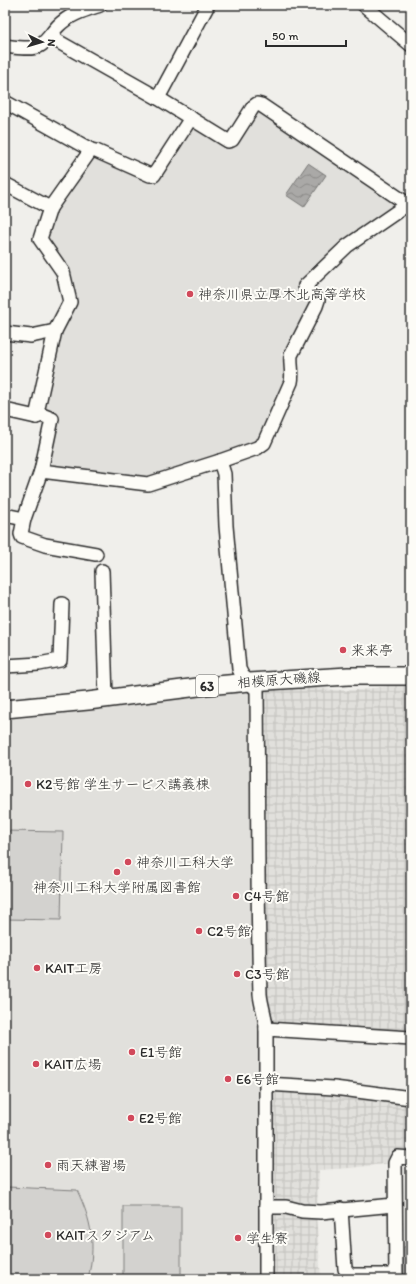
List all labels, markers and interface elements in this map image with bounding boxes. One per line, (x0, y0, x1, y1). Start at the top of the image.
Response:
north arrow (22, 22, 62, 62)
scale bar (266, 22, 346, 48)
text: 50 m (272, 29, 298, 43)
text: N (45, 39, 58, 47)
place label: 神奈川県立厚木北高等学校 (198, 286, 366, 303)
marker: 神奈川県立厚木北高等学校 (185, 289, 195, 299)
place label: 来来亭 (351, 642, 393, 659)
marker: 来来亭 (338, 645, 348, 655)
street label: 相模原大磯線 (237, 669, 321, 691)
road number: 63 (196, 675, 218, 697)
place label: K2号館 学生サービス講義棟 (36, 776, 210, 793)
marker: K2号館 学生サービス講義棟 (23, 779, 33, 789)
place label: 神奈川工科大学 (136, 854, 234, 871)
marker: 神奈川工科大学 (123, 857, 133, 867)
marker: 神奈川工科大学附属図書館 (112, 867, 122, 877)
place label: 神奈川工科大学附属図書館 (33, 879, 201, 896)
place label: C4号館 (244, 888, 289, 905)
marker: C4号館 (231, 891, 241, 901)
place label: C2号館 (207, 923, 251, 940)
marker: C2号館 (194, 926, 204, 936)
place label: KAIT工房 (45, 960, 102, 977)
marker: KAIT工房 (32, 963, 42, 973)
place label: C3号館 (245, 966, 290, 983)
marker: C3号館 (232, 969, 242, 979)
place label: E1号館 (140, 1044, 182, 1061)
marker: E1号館 (127, 1047, 137, 1057)
place label: KAIT広場 (44, 1056, 101, 1073)
marker: KAIT広場 (31, 1059, 41, 1069)
place label: E6号館 (236, 1071, 279, 1088)
marker: E6号館 (223, 1074, 233, 1084)
place label: E2号館 (139, 1110, 182, 1127)
marker: E2号館 (126, 1113, 136, 1123)
place label: 雨天練習場 (56, 1157, 126, 1174)
marker: 雨天練習場 (43, 1160, 53, 1170)
place label: KAITスタジアム (56, 1227, 155, 1244)
marker: KAITスタジアム (43, 1230, 53, 1240)
place label: 学生寮 (246, 1230, 288, 1247)
marker: 学生寮 (233, 1233, 243, 1243)

